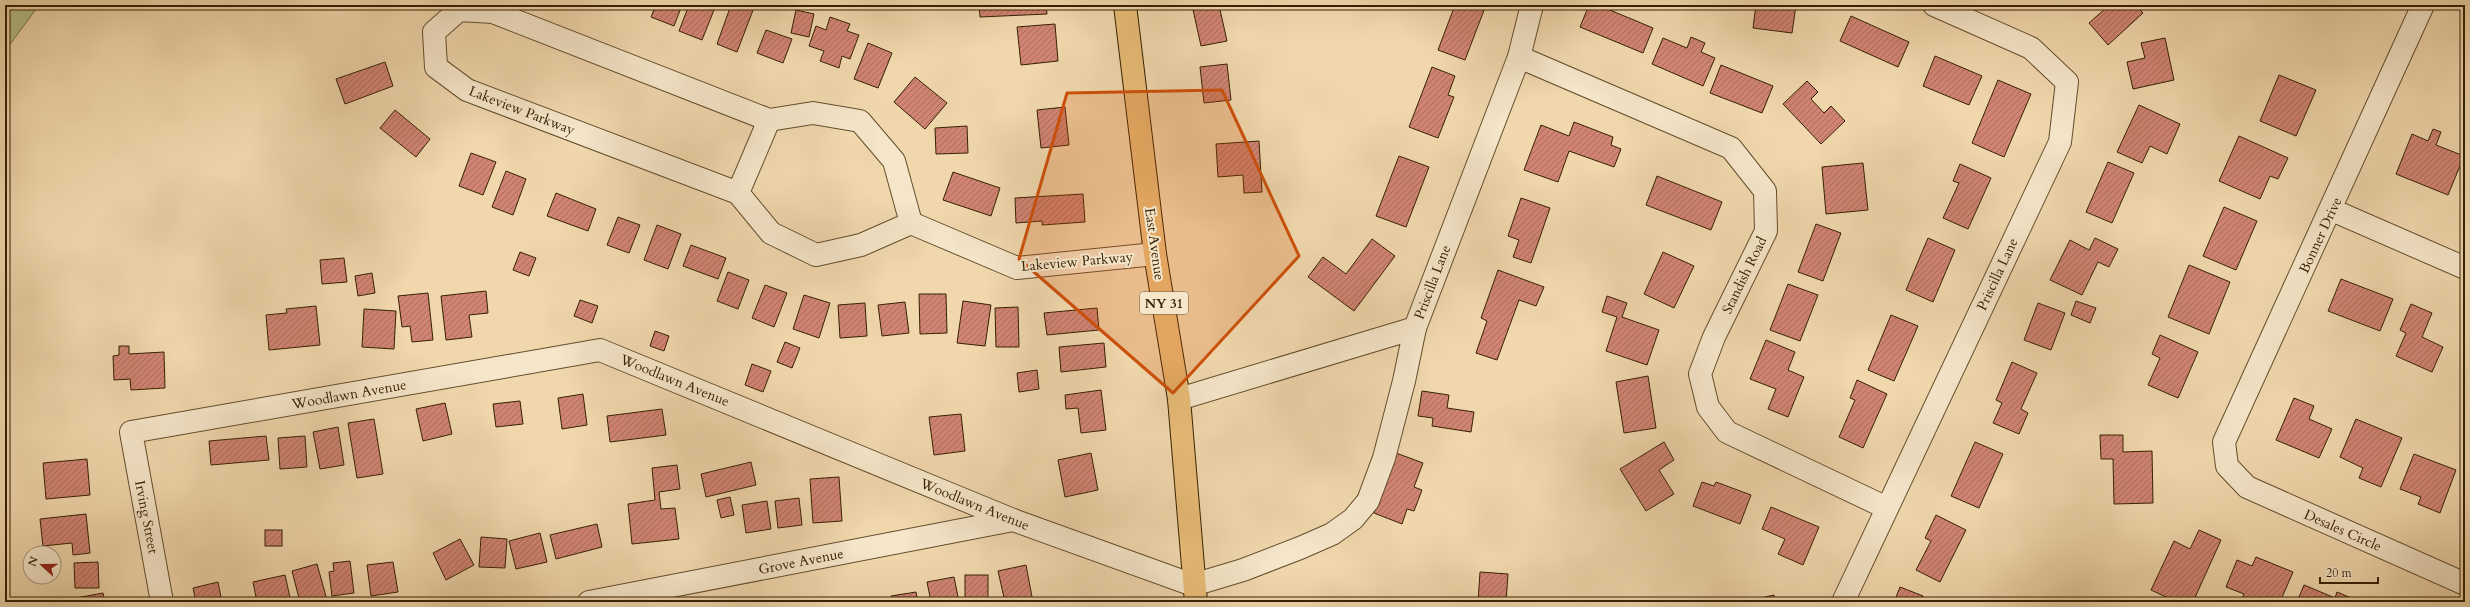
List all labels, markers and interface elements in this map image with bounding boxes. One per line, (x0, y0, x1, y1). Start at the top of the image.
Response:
street label: Lakeview Parkway (466, 81, 578, 140)
street label: Bonner Drive (2294, 194, 2346, 276)
street label: East Avenue (1140, 207, 1169, 282)
street label: Standish Road (1718, 233, 1772, 317)
street label: Priscilla Lane (1972, 235, 2023, 314)
street label: Priscilla Lane (1410, 242, 1455, 322)
street label: Lakeview Parkway (1020, 247, 1134, 276)
road number: NY 31 (1140, 292, 1188, 314)
street label: Woodlawn Avenue (617, 350, 732, 411)
street label: Woodlawn Avenue (289, 375, 408, 414)
street label: Woodlawn Avenue (917, 474, 1032, 535)
street label: Irving Street (130, 479, 163, 556)
street label: Desales Circle (2301, 505, 2385, 556)
street label: Grove Avenue (757, 544, 845, 579)
north arrow (22, 545, 62, 585)
text: N (24, 554, 42, 569)
scale bar (2320, 559, 2378, 585)
text: 20 m (2326, 565, 2353, 581)

